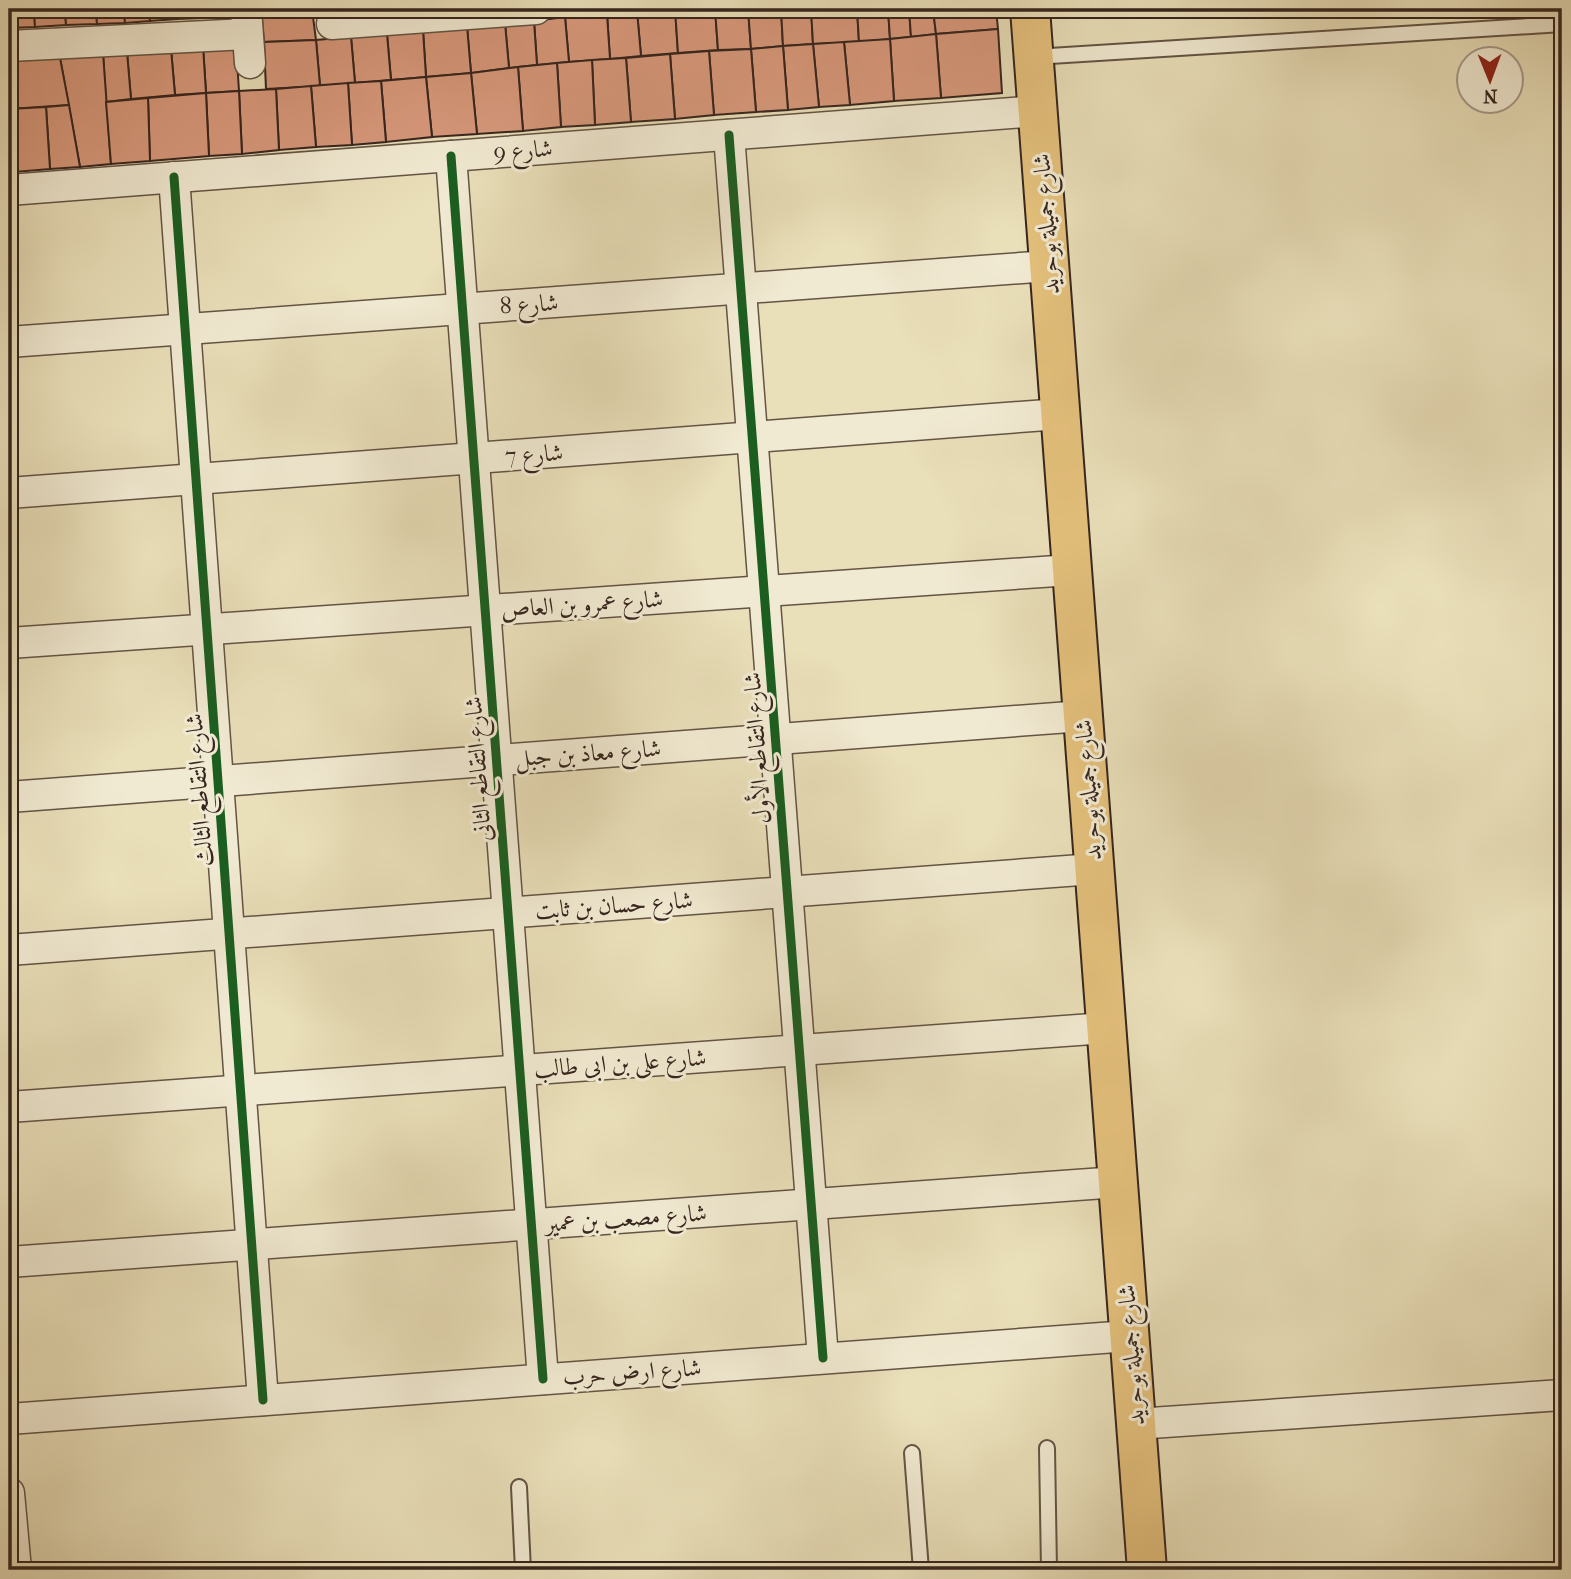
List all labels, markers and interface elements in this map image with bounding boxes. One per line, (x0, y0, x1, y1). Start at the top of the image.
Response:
north arrow (1456, 46, 1526, 116)
text: N (1482, 85, 1498, 107)
street label: شارع 9 (492, 134, 554, 172)
street label: شارع جميلة بوحريد (1027, 152, 1071, 295)
street label: شارع 8 (499, 288, 560, 326)
street label: شارع 7 (504, 438, 565, 476)
street label: شارع عمرو بن العاص (500, 584, 664, 630)
street label: شارع التقاطع الأول (736, 671, 784, 825)
street label: شارع التقاطع الثانى (459, 695, 505, 843)
street label: شارع التقاطع الثالث (180, 712, 226, 867)
street label: شارع جميلة بوحريد (1069, 718, 1113, 861)
street label: شارع معاذ بن جبل (514, 734, 662, 778)
street label: شارع حسان بن ثابت (534, 886, 694, 930)
street label: شارع على بن ابى طالب (533, 1043, 708, 1089)
street label: شارع مصعب بن عمير (541, 1198, 708, 1244)
street label: شارع جميلة بوحريد (1112, 1283, 1156, 1426)
street label: شارع ارض حرب (562, 1353, 703, 1397)

